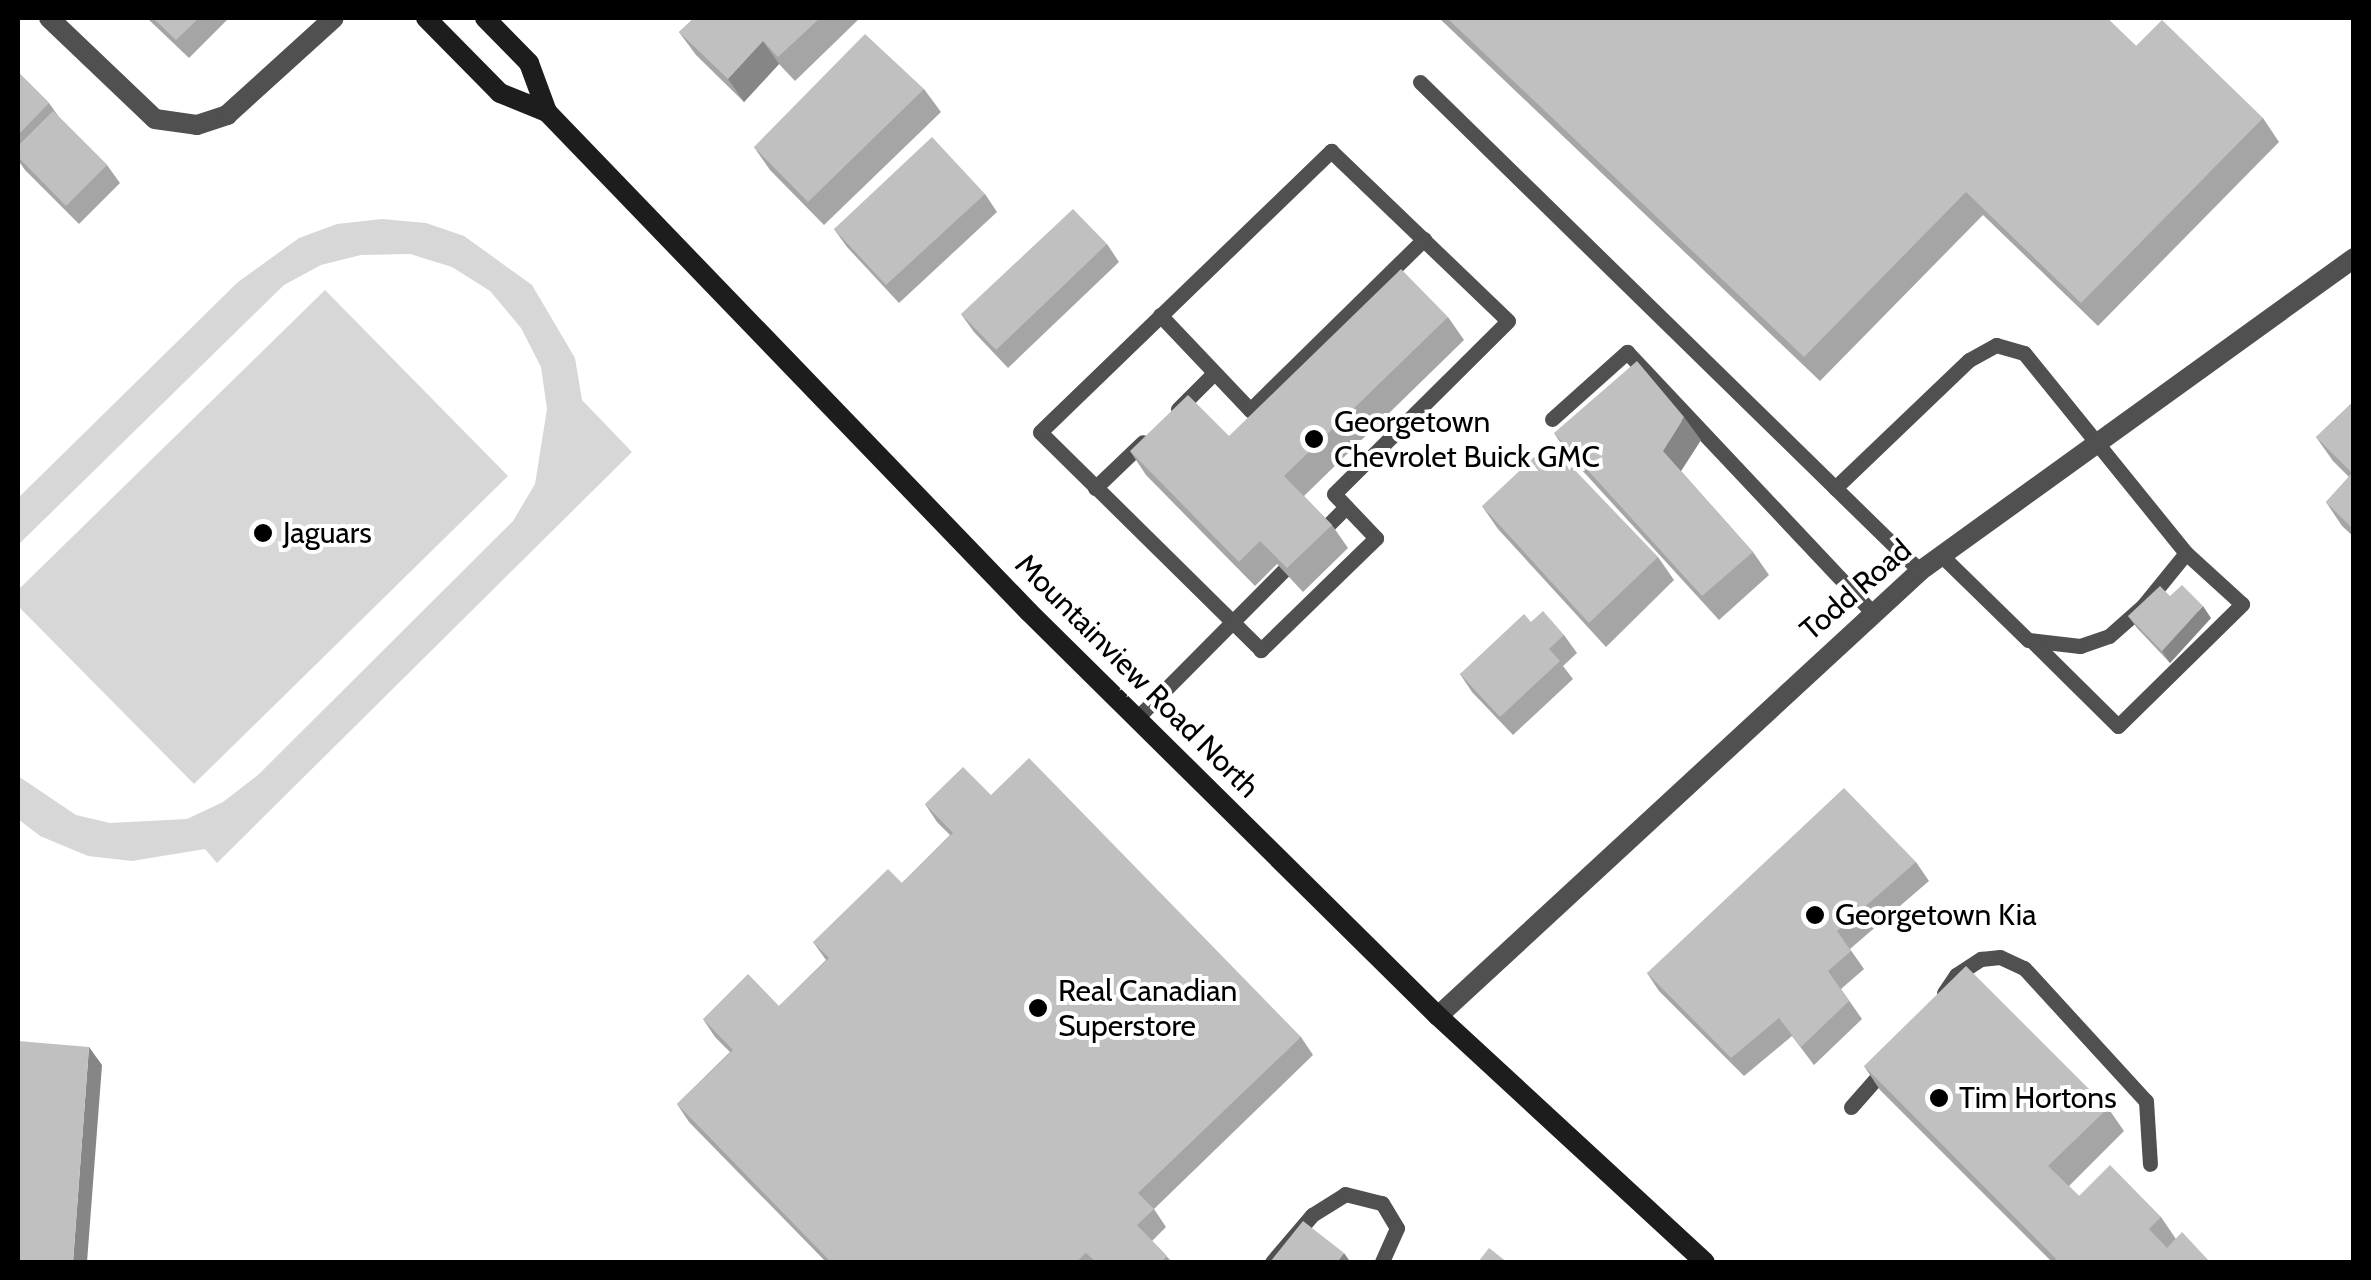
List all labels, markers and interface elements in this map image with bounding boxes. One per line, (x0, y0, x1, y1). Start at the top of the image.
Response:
place label: Georgetown Chevrolet Buick GMC (1334, 404, 1600, 474)
marker: Georgetown Chevrolet Buick GMC (1303, 428, 1325, 450)
place label: Jaguars (283, 515, 372, 551)
marker: Jaguars (252, 522, 274, 544)
street label: Todd Road (1793, 532, 1919, 648)
street label: Mountainview Road North (1008, 547, 1266, 805)
place label: Georgetown Kia (1835, 897, 2037, 933)
marker: Georgetown Kia (1804, 904, 1826, 926)
place label: Real Canadian Superstore (1058, 973, 1237, 1044)
marker: Real Canadian Superstore (1027, 997, 1049, 1019)
place label: Tim Hortons (1959, 1080, 2117, 1116)
marker: Tim Hortons (1928, 1087, 1950, 1109)

